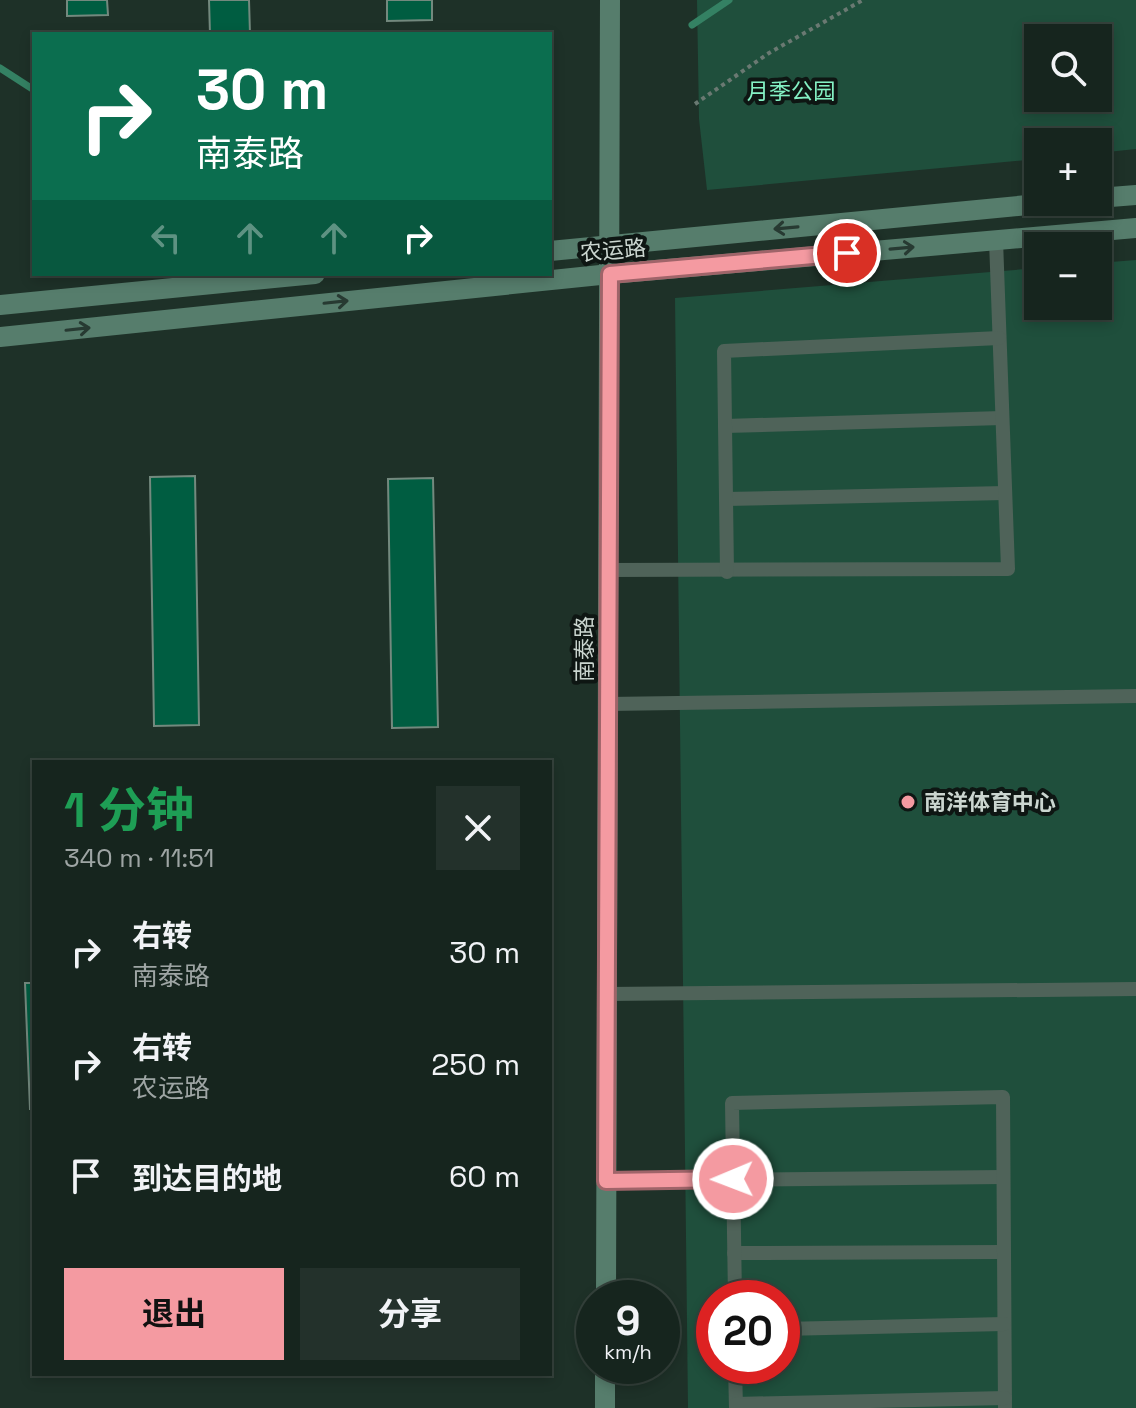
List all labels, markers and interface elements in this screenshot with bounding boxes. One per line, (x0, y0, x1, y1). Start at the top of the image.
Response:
map controls (1024, 24, 1112, 320)
button: search (1024, 24, 1112, 112)
text: 30 m (196, 54, 328, 125)
icon: right (64, 64, 168, 168)
park label: 月季公园 (747, 77, 835, 105)
button: + (1024, 128, 1112, 216)
text: 南泰路 (196, 131, 304, 177)
icon: left (144, 216, 188, 260)
icon: ahead (228, 216, 272, 260)
icon: ahead (312, 216, 356, 260)
icon: right (396, 216, 440, 260)
pin (813, 219, 881, 287)
one-way arrow (773, 221, 800, 236)
icon: arrive (825, 231, 869, 275)
button: − (1024, 232, 1112, 320)
street label: 农运路 (579, 233, 647, 267)
one-way arrow (888, 241, 915, 256)
one-way arrow (322, 294, 349, 309)
one-way arrow (64, 321, 91, 336)
street label: 南泰路 (570, 616, 598, 682)
text: 1 分钟 (64, 780, 194, 841)
button: close (436, 786, 520, 870)
place label: 南洋体育中心 (924, 788, 1056, 816)
marker: 南洋体育中心 (899, 793, 917, 811)
text: 340 m · 11:51 (64, 841, 214, 875)
text: 右转 (132, 916, 192, 955)
icon: right (64, 930, 108, 974)
text: 30 m (449, 933, 520, 972)
text: 南泰路 (132, 959, 210, 993)
text: 右转 (132, 1028, 192, 1067)
icon: right (64, 1042, 108, 1086)
text: 250 m (431, 1045, 520, 1084)
text: 农运路 (132, 1071, 210, 1105)
position arrow (691, 1137, 775, 1221)
icon: arrive (64, 1154, 108, 1198)
text: 60 m (449, 1157, 520, 1196)
text: 到达目的地 (132, 1159, 282, 1198)
button: 退出 (64, 1268, 284, 1360)
button: 分享 (300, 1268, 520, 1360)
speed limit sign: 20 (696, 1280, 800, 1384)
text: 9 (616, 1296, 640, 1347)
text: km/h (604, 1339, 652, 1365)

